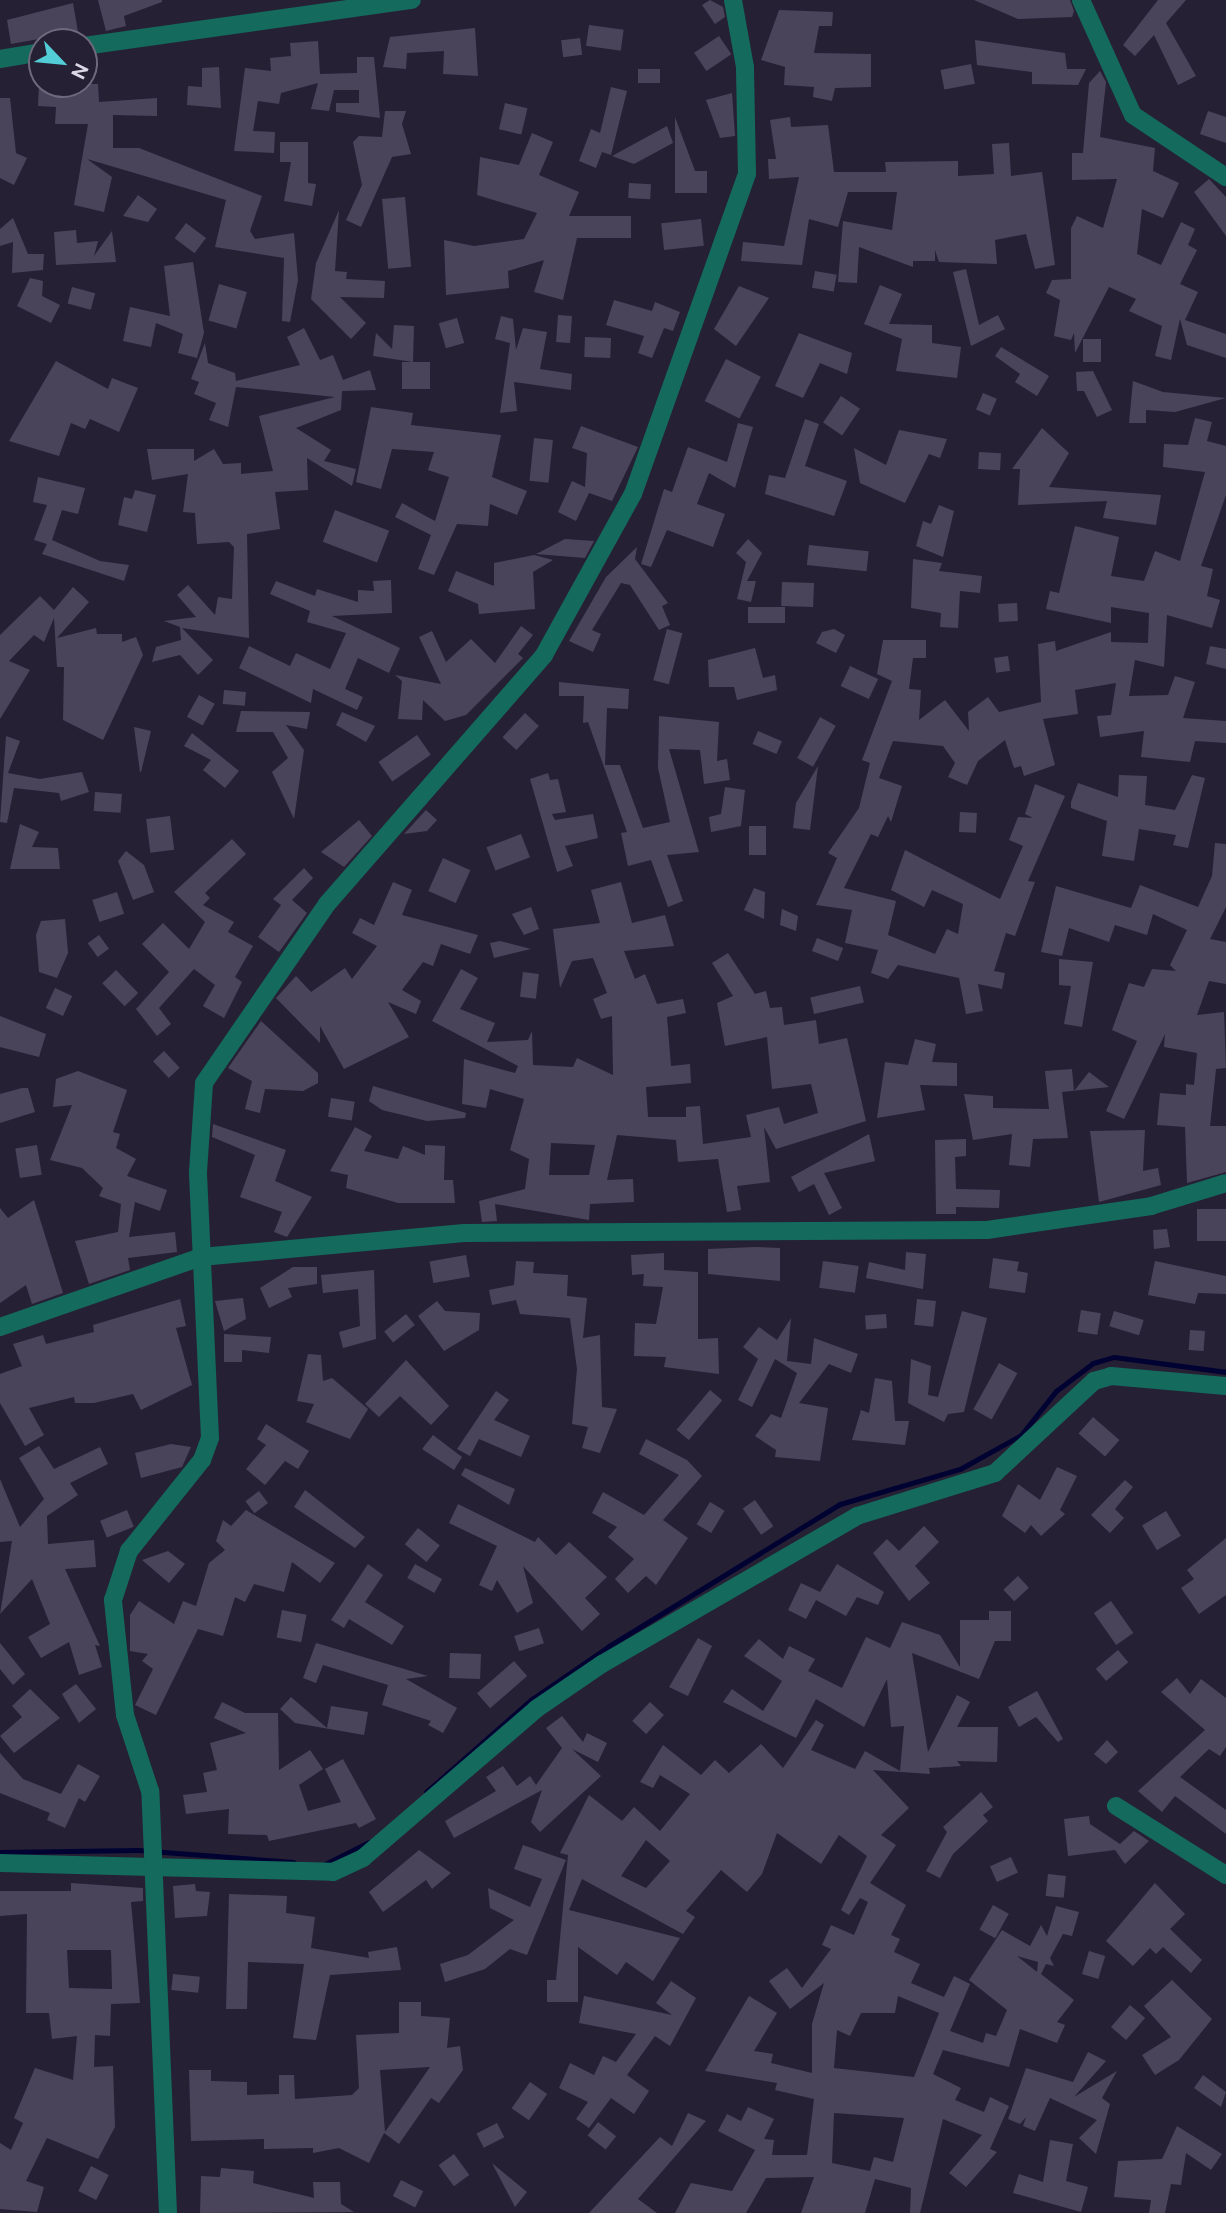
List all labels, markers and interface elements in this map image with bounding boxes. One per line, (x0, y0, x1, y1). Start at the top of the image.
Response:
north arrow (28, 28, 98, 98)
text: N (67, 60, 93, 83)

